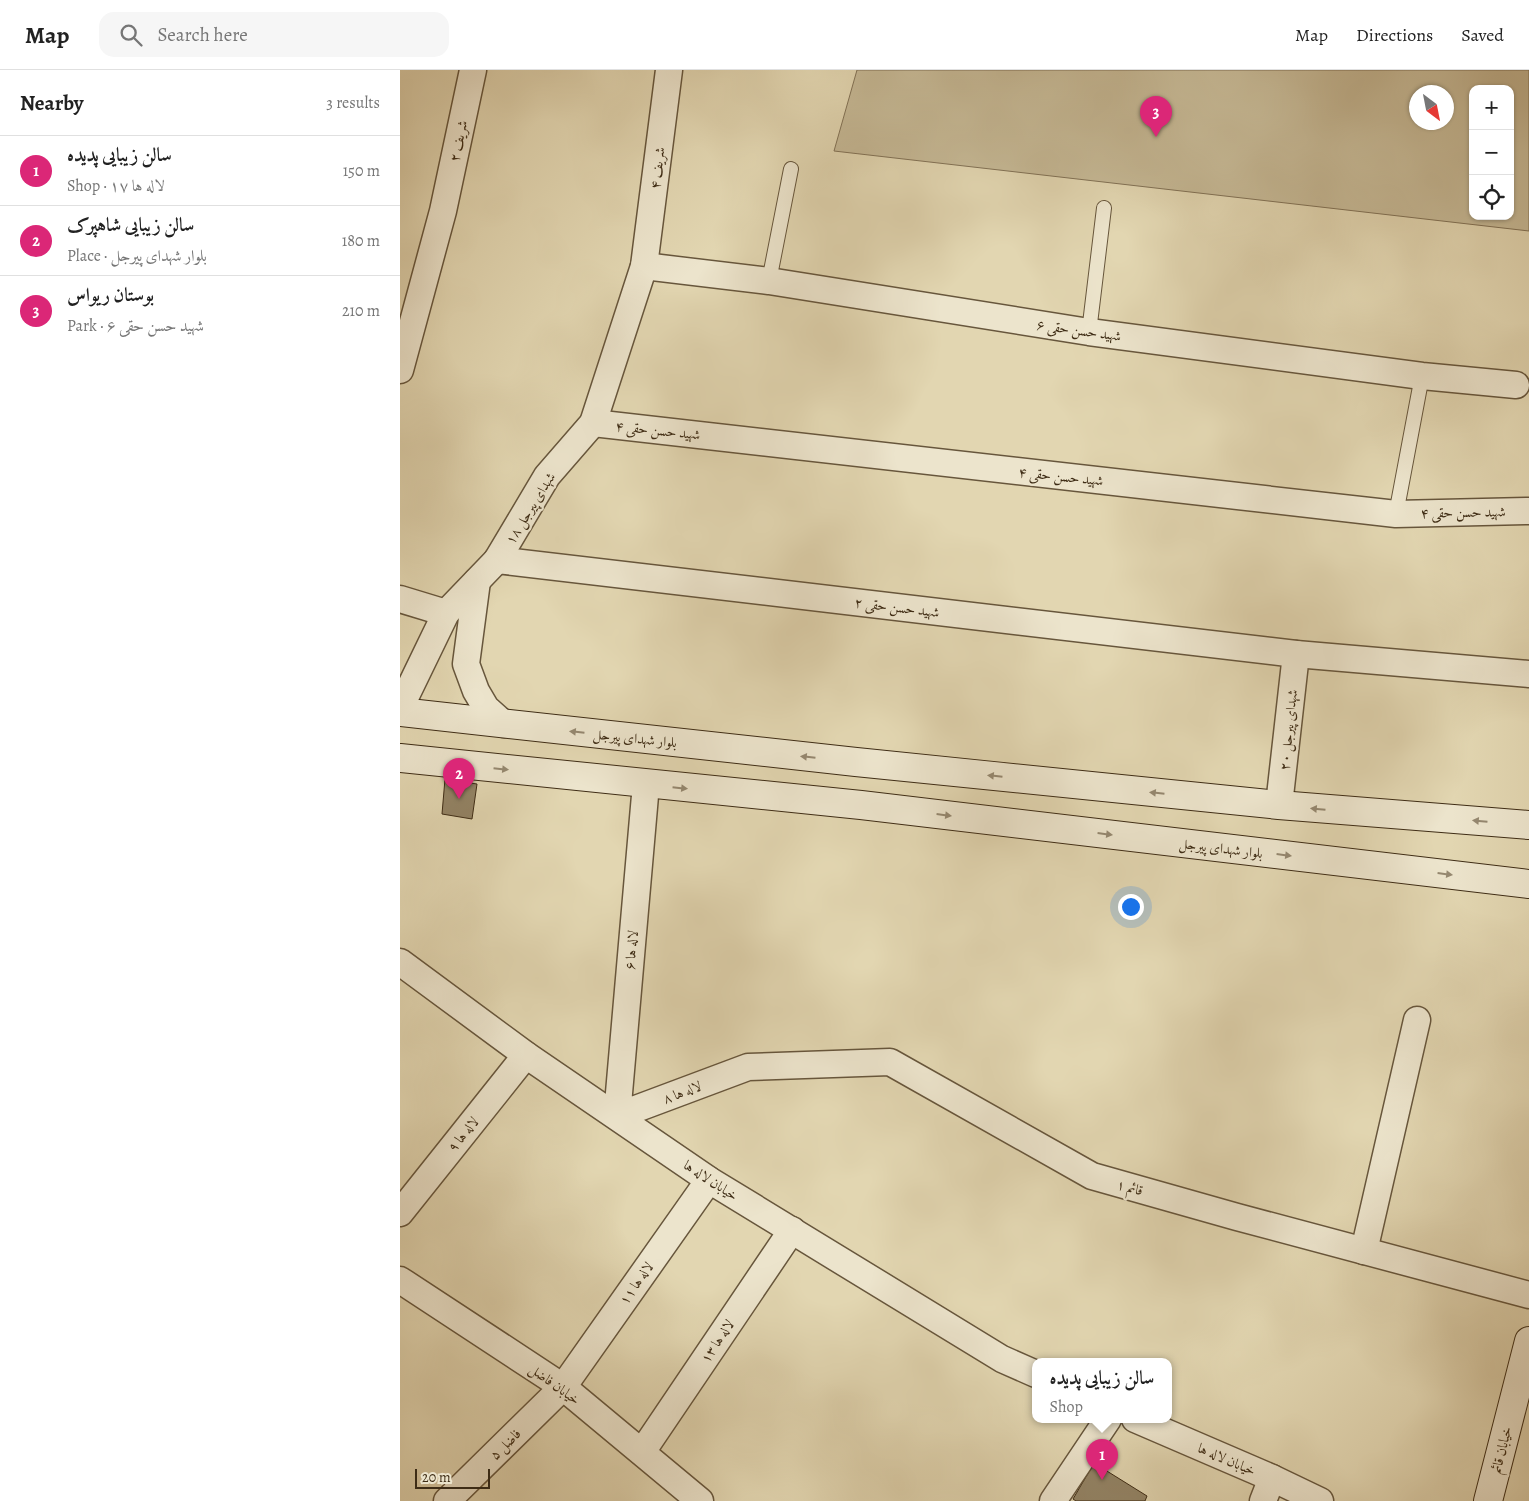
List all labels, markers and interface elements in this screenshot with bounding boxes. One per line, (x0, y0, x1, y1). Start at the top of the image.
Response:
search box (99, 12, 449, 57)
text: Map (25, 19, 69, 51)
icon: search (117, 21, 145, 49)
text: Search here (157, 22, 248, 48)
text: Map (1295, 23, 1328, 47)
text: Directions (1356, 23, 1433, 47)
text: Saved (1461, 23, 1504, 47)
north arrow (1409, 85, 1454, 130)
map controls (1469, 85, 1514, 220)
button: + (1469, 85, 1514, 130)
text: Nearby (20, 89, 83, 117)
text: 3 results (326, 92, 380, 114)
pin: 3 (1140, 96, 1172, 137)
street label: شریف ۲ (445, 118, 472, 164)
button: − (1469, 130, 1514, 175)
text: سالن زیبایی پدیده (67, 142, 172, 168)
street label: شریف ۴ (646, 146, 670, 190)
text: 1 (33, 160, 39, 182)
text: 150 m (343, 160, 380, 182)
text: Shop · لاله ها ۱۷ (67, 175, 165, 197)
button: locate (1469, 175, 1514, 220)
text: سالن زیبایی شاهپرک (67, 212, 194, 238)
text: 2 (32, 230, 40, 252)
text: 180 m (342, 230, 380, 252)
text: Place · بلوار شهدای پیرجل (67, 245, 207, 267)
text: بوستان ریواس (67, 282, 154, 308)
text: 3 (33, 300, 39, 322)
text: 210 m (342, 300, 380, 322)
text: Park · شهید حسن حقی ۶ (67, 315, 204, 337)
street label: شهید حسن حقی ۶ (1035, 315, 1123, 347)
street label: شهید حسن حقی ۴ (614, 417, 702, 445)
street label: شهید حسن حقی ۴ (1017, 463, 1105, 491)
street label: شهدای پیرجل ۱۸ (501, 469, 561, 548)
street label: شهید حسن حقی ۴ (1420, 502, 1506, 524)
street label: شهید حسن حقی ۲ (853, 593, 941, 623)
street label: شهدای پیرجل ۲۰ (1275, 688, 1303, 772)
street label: بلوار شهدای پیرجل (592, 725, 678, 753)
one-way arrow (568, 728, 584, 736)
one-way arrow (799, 753, 815, 761)
pin: 2 (443, 758, 475, 799)
one-way arrow (493, 765, 509, 773)
one-way arrow (987, 772, 1003, 780)
one-way arrow (672, 784, 688, 792)
one-way arrow (1148, 789, 1164, 797)
one-way arrow (1310, 804, 1326, 812)
one-way arrow (936, 811, 952, 819)
one-way arrow (1472, 817, 1488, 825)
one-way arrow (1097, 830, 1113, 838)
street label: بلوار شهدای پیرجل (1178, 834, 1264, 864)
one-way arrow (1276, 851, 1292, 859)
one-way arrow (1438, 870, 1454, 878)
your location (1118, 894, 1144, 920)
street label: لاله ها ۶ (620, 929, 643, 971)
street label: لاله ها ۸ (660, 1076, 704, 1108)
street label: لاله ها ۹ (443, 1113, 483, 1156)
street label: خیابان لاله ها (680, 1156, 742, 1205)
street label: قائم ۱ (1114, 1175, 1145, 1203)
street label: لاله ها ۱۱ (615, 1258, 658, 1308)
street label: لاله ها ۱۳ (696, 1316, 739, 1367)
popup (1032, 1358, 1172, 1423)
street label: خیابان فاضل (525, 1360, 584, 1410)
text: سالن زیبایی پدیده (1050, 1365, 1154, 1391)
text: Shop (1050, 1396, 1083, 1418)
street label: خیابان قائم (1486, 1424, 1519, 1476)
street label: فاضل ۵ (485, 1425, 526, 1465)
pin: 1 (1086, 1439, 1118, 1480)
street label: خیابان لاله ها (1195, 1439, 1259, 1480)
scale bar (415, 1466, 490, 1489)
text: 20 m (422, 1468, 451, 1487)

